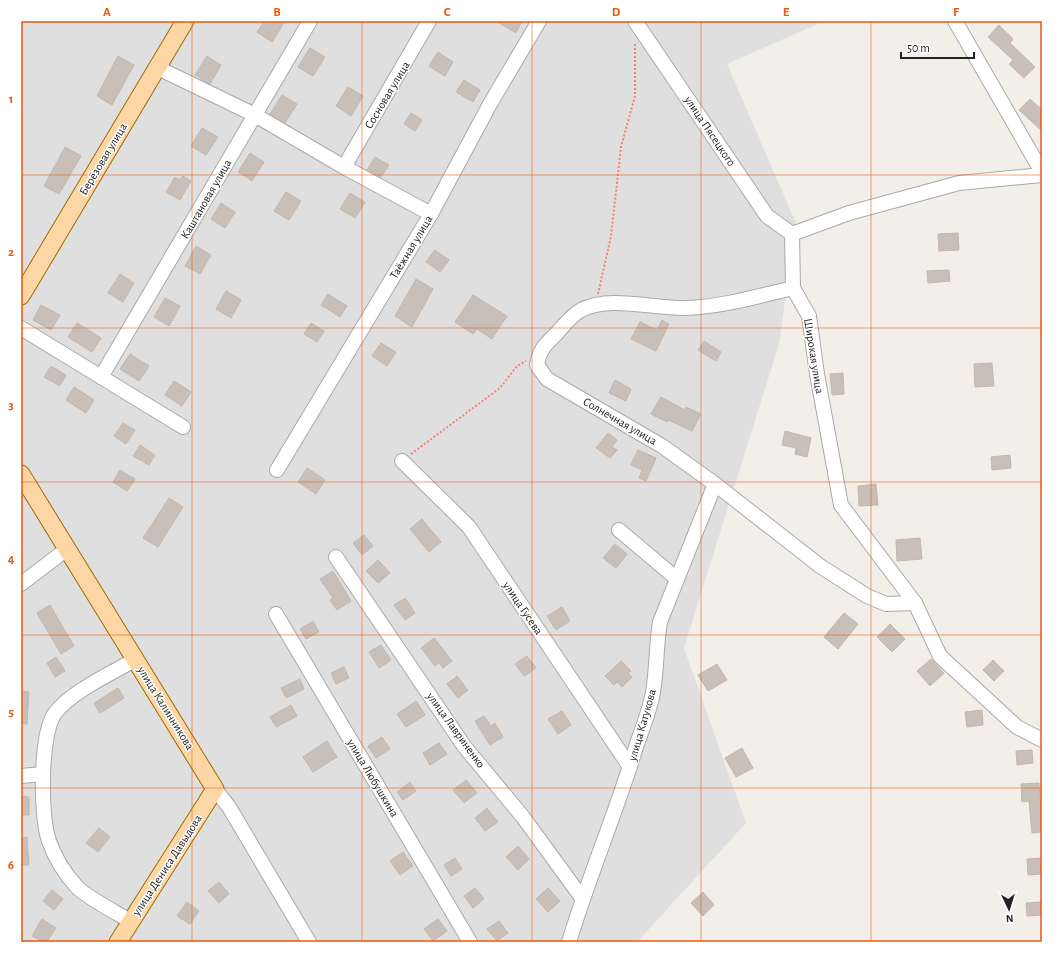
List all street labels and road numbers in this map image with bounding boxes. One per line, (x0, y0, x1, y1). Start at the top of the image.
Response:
street label: Сосновая улица (362, 59, 413, 131)
street label: улица Пясецкого (681, 93, 738, 169)
street label: Берёзовая улица (77, 121, 130, 198)
street label: Каштановая улица (178, 157, 235, 241)
street label: Таёжная улица (387, 213, 436, 281)
street label: Широкая улица (801, 318, 826, 395)
street label: Солнечная улица (581, 395, 659, 448)
street label: улица Гусева (500, 578, 545, 638)
street label: улица Калинникова (134, 663, 197, 753)
street label: улица Катукова (626, 687, 659, 764)
street label: улица Лавриненко (423, 689, 487, 771)
street label: улица Любушкина (344, 736, 401, 820)
street label: улица Дениса Давыдова (129, 812, 205, 919)

